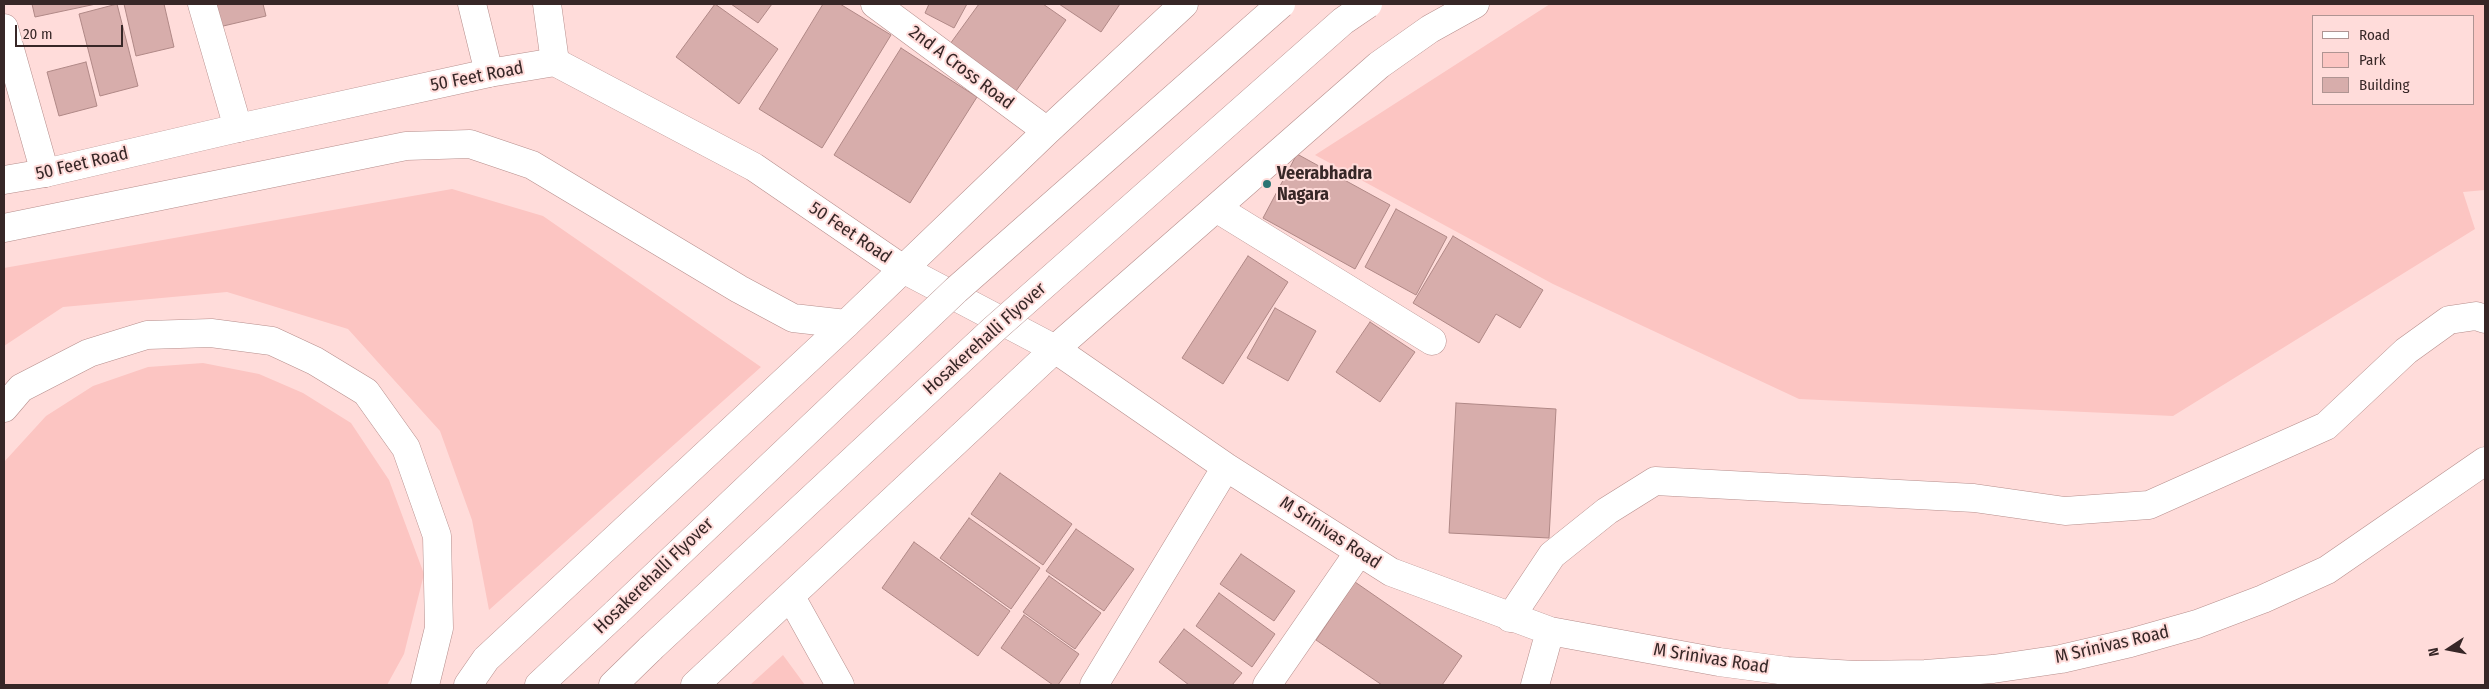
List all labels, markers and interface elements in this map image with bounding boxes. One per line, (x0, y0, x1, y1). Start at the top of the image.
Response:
scale bar (18, 15, 125, 47)
legend (2312, 15, 2474, 105)
street label: 2nd A Cross Road (904, 22, 1018, 114)
text: 20 m (23, 25, 53, 43)
text: Road (2359, 26, 2390, 44)
text: Park (2359, 51, 2386, 69)
street label: 50 Feet Road (429, 57, 525, 97)
text: Building (2359, 76, 2410, 94)
street label: 50 Feet Road (34, 143, 130, 185)
place label: Veerabhadra Nagara (1277, 163, 1372, 205)
marker: Veerabhadra Nagara (1261, 178, 1273, 190)
street label: 50 Feet Road (805, 198, 895, 268)
street label: Hosakerehalli Flyover (919, 278, 1051, 400)
street label: M Srinivas Road (1275, 492, 1385, 574)
street label: Hosakerehalli Flyover (590, 513, 718, 639)
street label: M Srinivas Road (2053, 621, 2171, 669)
north arrow (2424, 624, 2474, 674)
street label: M Srinivas Road (1652, 639, 1770, 679)
text: N (2425, 646, 2443, 658)

